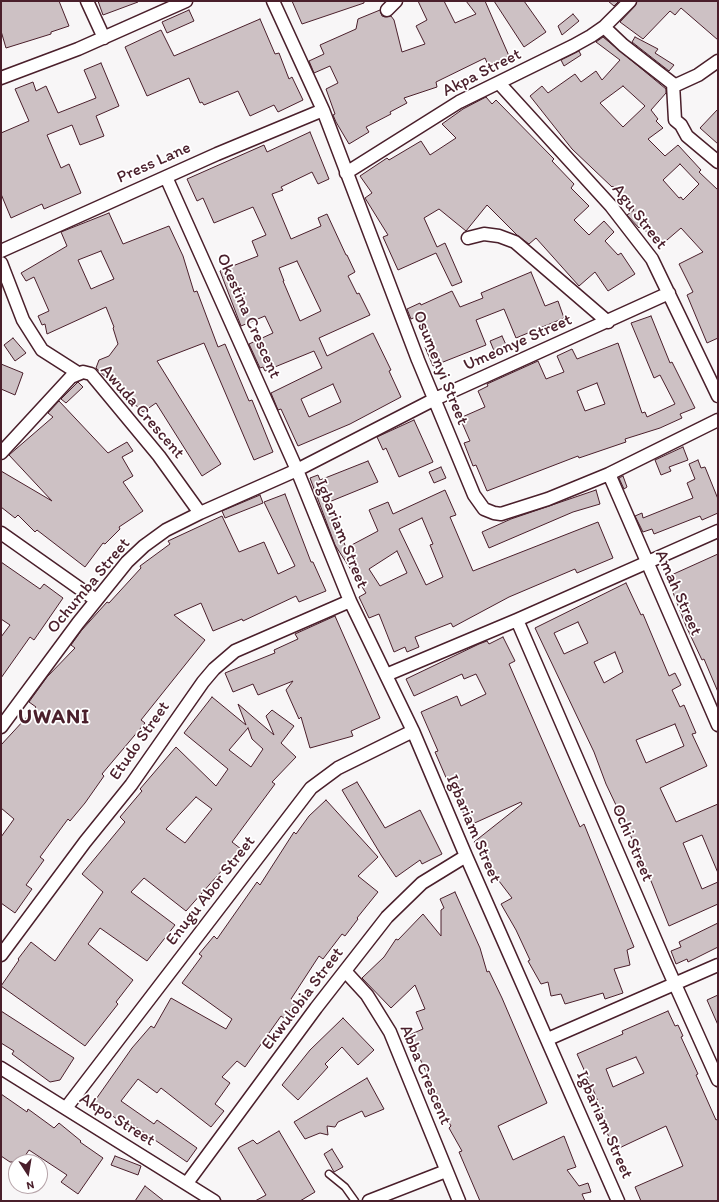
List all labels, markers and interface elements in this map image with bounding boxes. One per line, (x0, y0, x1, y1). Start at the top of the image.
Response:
street label: Akpa Street (439, 44, 525, 102)
street label: Press Lane (114, 138, 194, 188)
street label: Agu Street (607, 180, 671, 254)
street label: Okestina Crescent (211, 250, 285, 382)
street label: Osumenyi Street (408, 308, 472, 428)
street label: Umeonye Street (461, 310, 575, 376)
street label: Awuda Crescent (96, 361, 188, 463)
street label: Igbariam Street (310, 477, 372, 591)
street label: Ochumba Street (43, 534, 135, 638)
street label: Amah Street (650, 547, 706, 639)
street label: Etudo Street (105, 698, 175, 784)
district label: UWANI (18, 705, 90, 731)
street label: Igbariam Street (441, 772, 505, 886)
street label: Ochi Street (607, 801, 657, 885)
street label: Enugu Abor Street (162, 832, 260, 950)
street label: Ekwulobia Street (258, 944, 348, 1054)
street label: Abba Crescent (395, 1022, 455, 1128)
street label: Igbariam Street (571, 1068, 637, 1182)
street label: Akpo Street (75, 1089, 159, 1151)
north arrow (8, 1154, 48, 1194)
text: N (25, 1178, 35, 1192)

